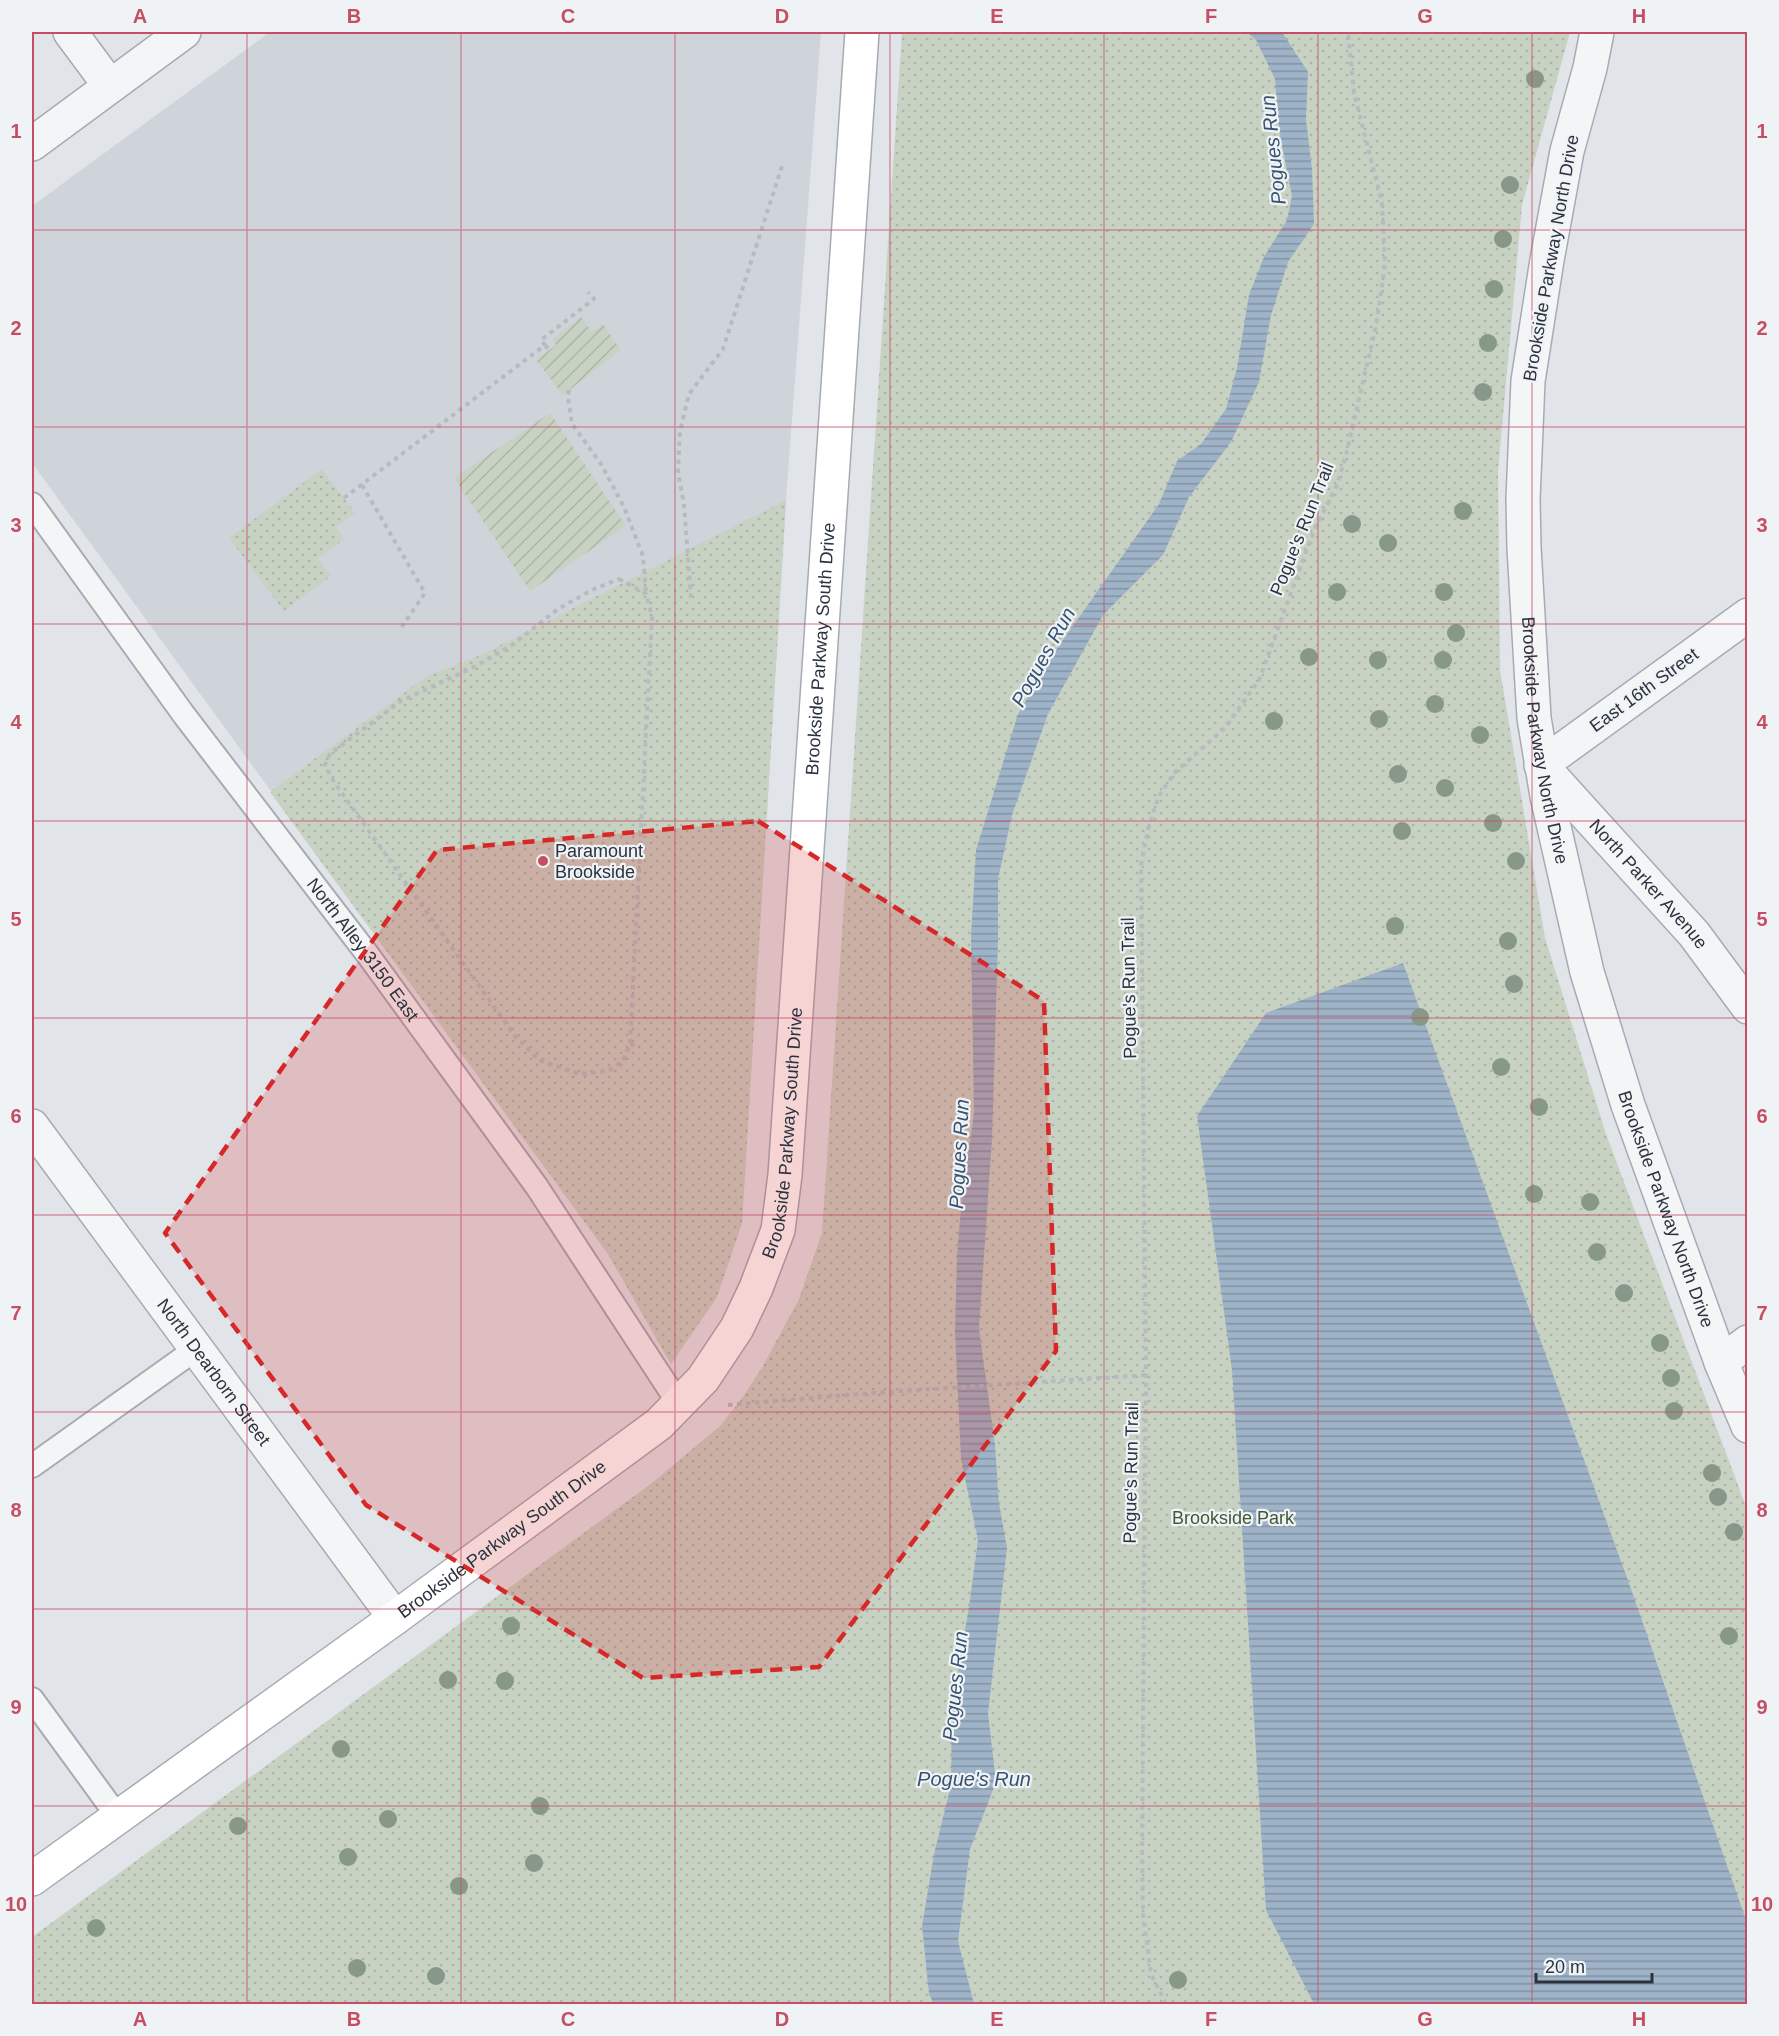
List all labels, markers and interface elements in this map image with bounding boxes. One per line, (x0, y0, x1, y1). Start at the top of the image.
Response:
text: A (133, 5, 147, 27)
text: B (347, 5, 361, 27)
text: C (561, 5, 575, 27)
text: D (775, 5, 789, 27)
text: E (990, 5, 1004, 27)
text: F (1205, 5, 1217, 27)
text: G (1417, 5, 1433, 27)
text: H (1632, 5, 1646, 27)
water label: Pogues Run (1256, 94, 1290, 206)
text: 1 (10, 120, 22, 142)
text: 1 (1756, 120, 1768, 142)
street label: Brookside Parkway North Drive (1519, 133, 1583, 383)
text: 2 (10, 317, 22, 339)
text: 2 (1756, 317, 1768, 339)
street label: Pogue's Run Trail (1266, 460, 1338, 598)
text: 3 (10, 514, 22, 536)
text: 3 (1756, 514, 1768, 536)
street label: Brookside Parkway South Drive (802, 522, 839, 776)
water label: Pogues Run (1007, 604, 1079, 710)
street label: Brookside Parkway North Drive (1518, 616, 1572, 866)
street label: East 16th Street (1586, 644, 1702, 736)
text: 4 (10, 711, 22, 733)
text: 4 (1756, 711, 1768, 733)
street label: North Parker Avenue (1585, 815, 1711, 953)
place label: Paramount Brookside (555, 841, 643, 882)
marker: Paramount Brookside (536, 854, 550, 868)
street label: North Alley 3150 East (303, 874, 423, 1025)
text: 5 (10, 908, 22, 930)
text: 5 (1756, 908, 1768, 930)
street label: Pogue's Run Trail (1118, 917, 1140, 1059)
street label: Brookside Parkway South Drive (758, 1007, 806, 1261)
street label: Brookside Parkway North Drive (1614, 1088, 1718, 1330)
water label: Pogues Run (945, 1098, 973, 1210)
text: 6 (10, 1105, 22, 1127)
text: 6 (1756, 1105, 1768, 1127)
street label: North Dearborn Street (153, 1295, 274, 1449)
text: 7 (10, 1302, 22, 1324)
text: 7 (1756, 1302, 1768, 1324)
street label: Pogue's Run Trail (1120, 1402, 1142, 1544)
street label: Brookside Parkway South Drive (394, 1456, 610, 1622)
text: 8 (10, 1499, 22, 1521)
text: 8 (1756, 1499, 1768, 1521)
park label: Brookside Park (1172, 1508, 1295, 1528)
water label: Pogues Run (938, 1630, 972, 1742)
text: 9 (10, 1696, 22, 1718)
text: 9 (1756, 1696, 1768, 1718)
water label: Pogue's Run (917, 1768, 1031, 1790)
text: 10 (5, 1893, 27, 1915)
text: 10 (1751, 1893, 1773, 1915)
scale bar (1536, 1946, 1652, 1984)
text: 20 m (1545, 1957, 1585, 1977)
text: A (133, 2008, 147, 2030)
text: B (347, 2008, 361, 2030)
text: C (561, 2008, 575, 2030)
text: D (775, 2008, 789, 2030)
text: E (990, 2008, 1004, 2030)
text: F (1205, 2008, 1217, 2030)
text: G (1417, 2008, 1433, 2030)
text: H (1632, 2008, 1646, 2030)

